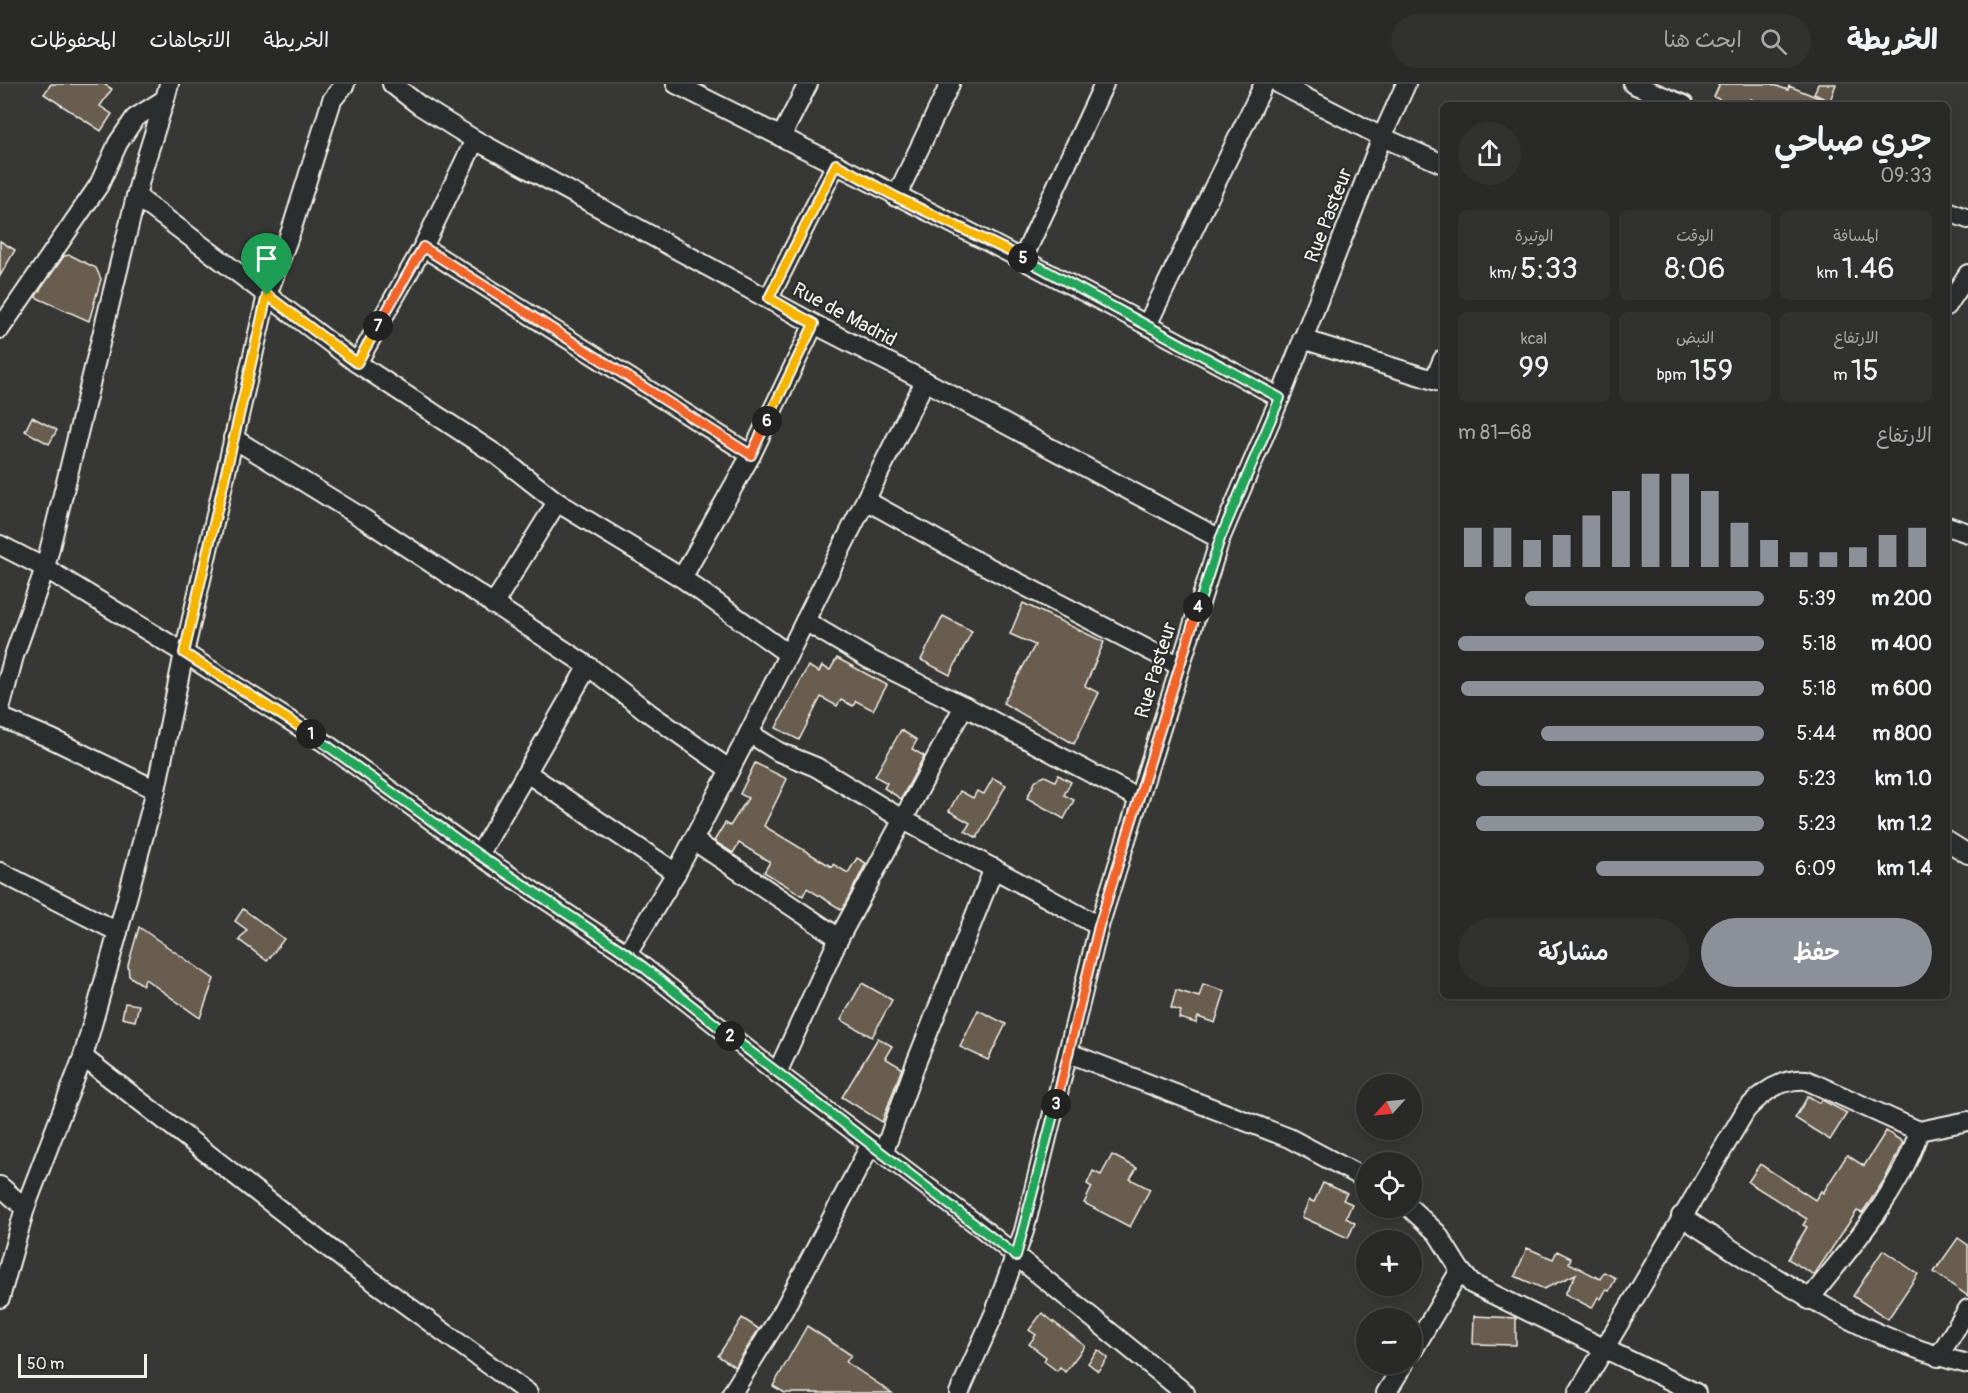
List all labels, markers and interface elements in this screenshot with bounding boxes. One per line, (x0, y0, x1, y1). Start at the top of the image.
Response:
search box (1391, 14, 1811, 68)
text: الخريطة (1847, 23, 1938, 58)
icon: search (1757, 25, 1790, 58)
text: ابحث هنا (1664, 26, 1742, 54)
text: المحفوظات (30, 27, 116, 54)
text: الاتجاهات (149, 27, 231, 54)
text: الخريطة (264, 27, 329, 54)
text: جري صباحي (1774, 120, 1932, 161)
button: share (1458, 122, 1521, 185)
text: 09:33 (1880, 163, 1932, 188)
street label: Rue Pasteur (1299, 164, 1358, 266)
text: الوتيرة (1515, 226, 1553, 246)
text: الوقت (1676, 226, 1714, 246)
text: المسافة (1833, 226, 1879, 246)
pin (241, 233, 292, 295)
icon: arrive (250, 242, 283, 275)
pin: 5 (1008, 243, 1038, 273)
text: 5 (1019, 248, 1027, 268)
text: 5:33 (1520, 250, 1578, 287)
text: 8:06 (1664, 250, 1726, 287)
text: 1.46 (1842, 250, 1895, 287)
text: /km (1490, 263, 1520, 283)
text: km (1817, 263, 1842, 283)
street label: Rue de Madrid (789, 277, 901, 352)
pin: 7 (363, 311, 393, 341)
text: 7 (374, 316, 382, 336)
text: النبض (1676, 328, 1714, 348)
text: الارتفاع (1834, 328, 1878, 348)
text: kcal (1521, 329, 1547, 349)
text: 99 (1519, 349, 1549, 386)
text: 159 (1690, 352, 1733, 389)
text: 15 (1851, 352, 1879, 389)
text: bpm (1657, 365, 1690, 385)
text: m (1833, 365, 1851, 385)
pin: 6 (752, 406, 782, 436)
text: 6 (762, 411, 772, 431)
text: 68–81 m (1458, 420, 1532, 445)
text: الارتفاع (1876, 423, 1932, 448)
text: 5:39 (1798, 586, 1836, 611)
text: 200 m (1871, 586, 1932, 611)
pin: 4 (1183, 592, 1213, 622)
text: 4 (1193, 597, 1203, 617)
street label: Rue Pasteur (1129, 619, 1182, 721)
text: 5:18 (1802, 631, 1836, 656)
text: 400 m (1871, 631, 1932, 656)
text: 5:18 (1802, 676, 1836, 701)
text: 600 m (1871, 676, 1932, 701)
pin: 1 (296, 719, 326, 749)
text: 5:44 (1797, 721, 1836, 746)
text: 800 m (1872, 721, 1932, 746)
text: 1 (308, 724, 314, 744)
text: 5:23 (1798, 766, 1836, 791)
text: 1.0 km (1876, 766, 1932, 791)
text: 5:23 (1798, 811, 1836, 836)
text: 1.2 km (1878, 811, 1932, 836)
text: 6:09 (1795, 856, 1836, 881)
text: 1.4 km (1878, 856, 1932, 881)
button: مشاركة (1458, 918, 1689, 987)
button: حفظ (1701, 918, 1932, 987)
pin: 2 (715, 1021, 745, 1051)
text: 2 (726, 1026, 734, 1046)
north arrow (1356, 1074, 1422, 1140)
map controls (1356, 1074, 1422, 1374)
pin: 3 (1041, 1089, 1071, 1119)
text: 3 (1052, 1094, 1060, 1114)
button: locate (1356, 1152, 1422, 1218)
button: + (1356, 1230, 1422, 1296)
button: − (1356, 1308, 1422, 1374)
scale bar (18, 1351, 147, 1378)
text: 50 m (27, 1354, 64, 1374)

